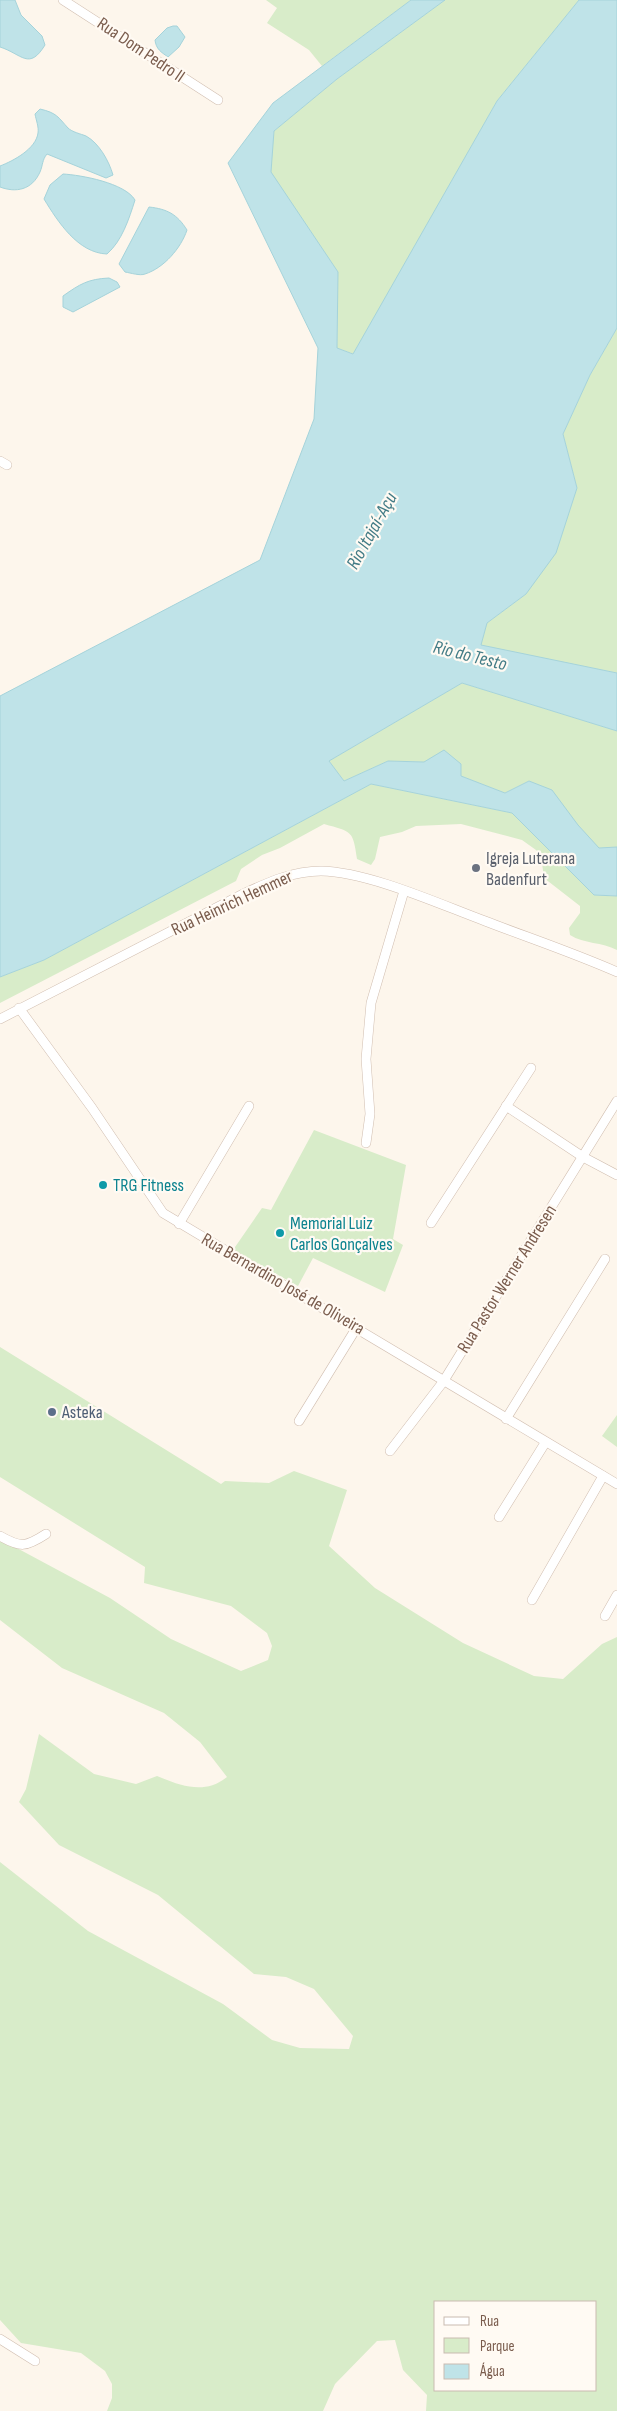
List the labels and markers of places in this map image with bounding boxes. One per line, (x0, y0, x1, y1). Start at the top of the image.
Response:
place label: Igreja Luterana Badenfurt (486, 848, 575, 890)
marker: Igreja Luterana Badenfurt (470, 862, 482, 874)
place label: TRG Fitness (113, 1175, 184, 1196)
marker: TRG Fitness (97, 1179, 109, 1191)
place label: Memorial Luiz Carlos Gonçalves (290, 1213, 393, 1255)
marker: Memorial Luiz Carlos Gonçalves (274, 1227, 286, 1239)
place label: Asteka (61, 1402, 103, 1423)
marker: Asteka (46, 1406, 58, 1418)

